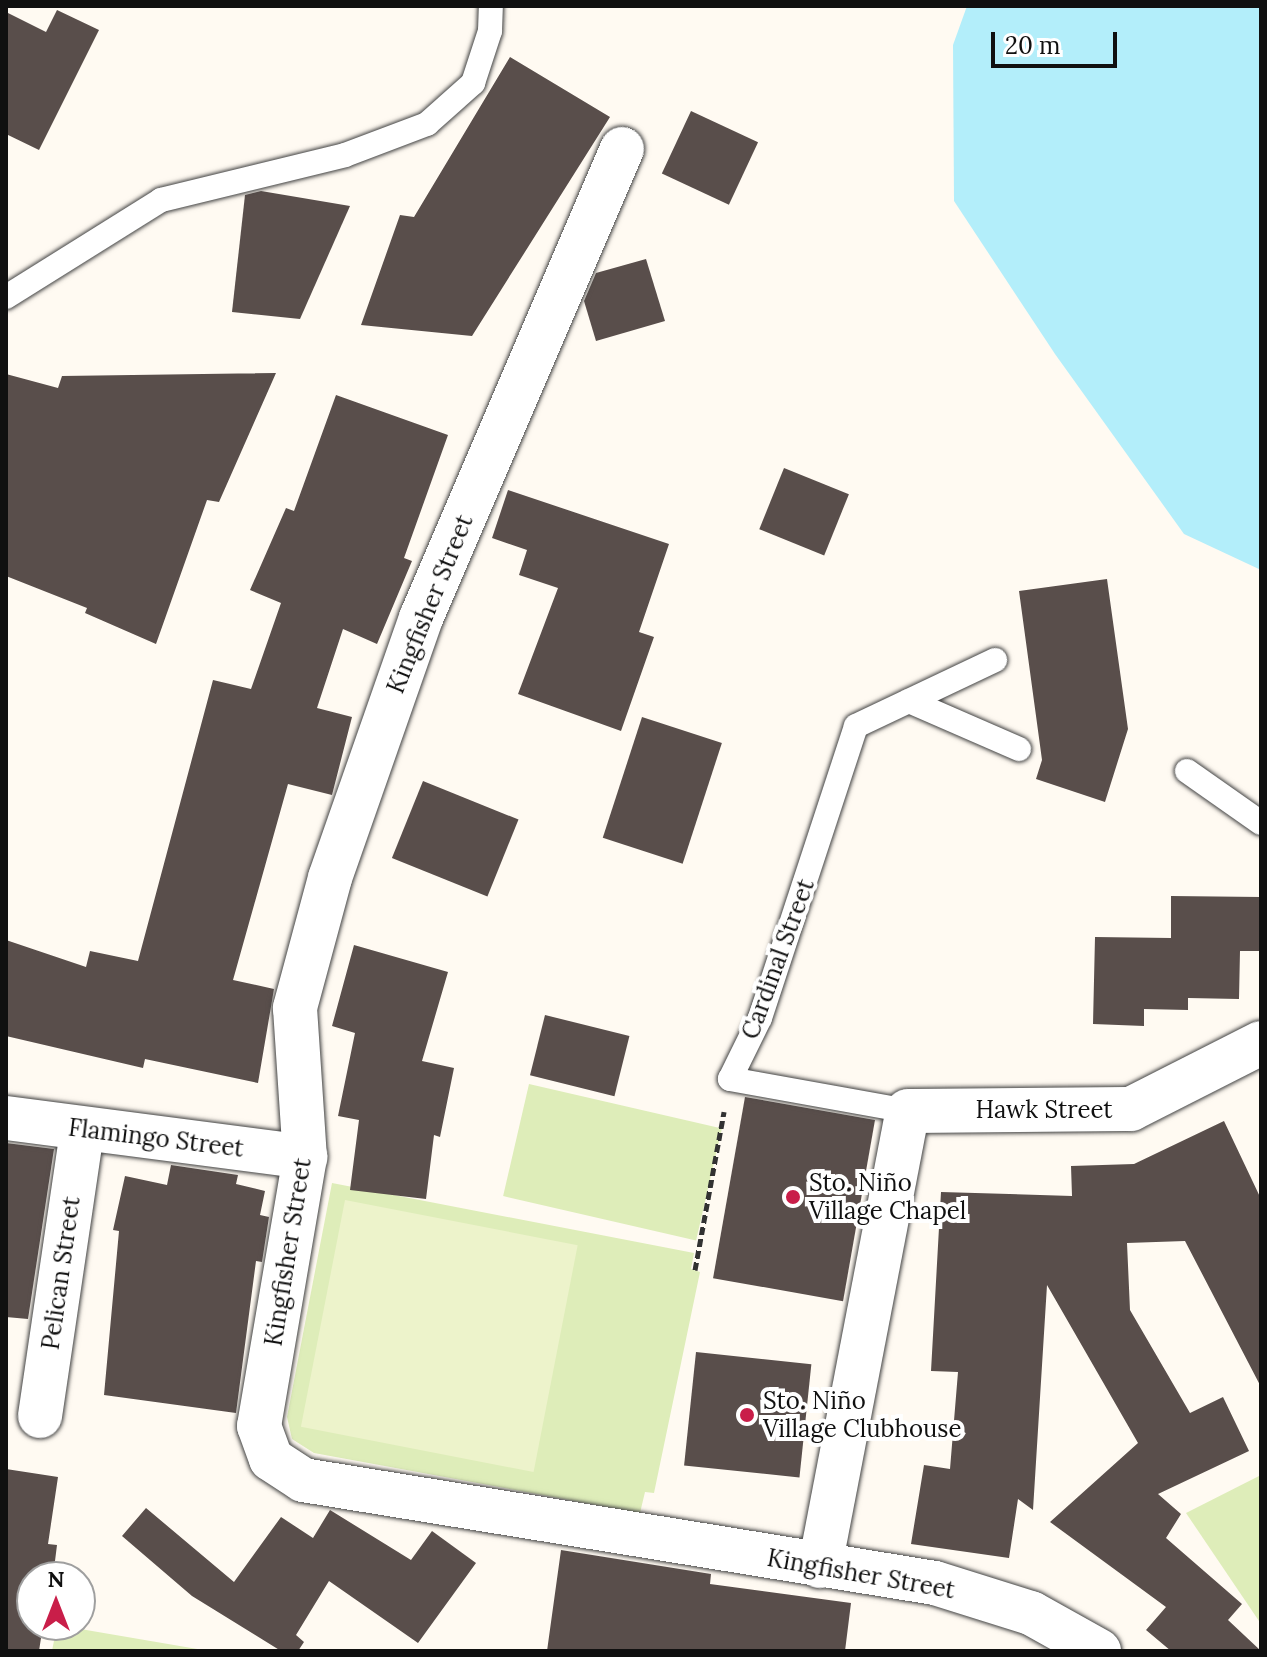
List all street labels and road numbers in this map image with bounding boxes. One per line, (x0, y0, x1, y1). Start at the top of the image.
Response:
street label: Kingfisher Street (381, 510, 479, 698)
street label: Cardinal Street (736, 875, 820, 1043)
street label: Hawk Street (975, 1096, 1113, 1124)
street label: Flamingo Street (67, 1113, 245, 1163)
street label: Kingfisher Street (259, 1156, 317, 1348)
street label: Pelican Street (36, 1194, 86, 1352)
street label: Kingfisher Street (765, 1543, 957, 1605)

